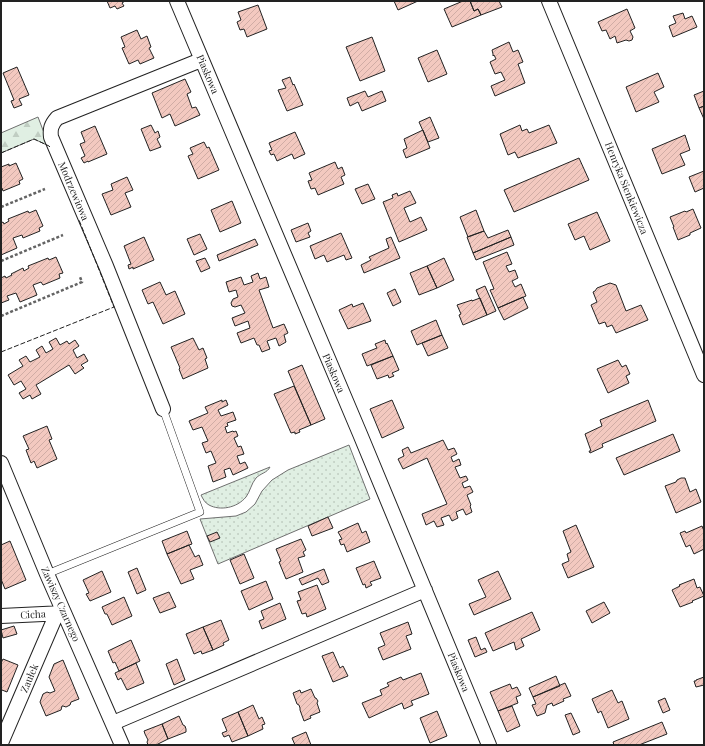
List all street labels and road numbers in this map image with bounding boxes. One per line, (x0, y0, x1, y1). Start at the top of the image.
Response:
street label: Piaskowa (193, 52, 223, 96)
street label: Henryka Sienkiewicza (602, 140, 652, 236)
street label: Modrzewiowa (55, 159, 93, 223)
street label: Piaskowa (319, 351, 349, 395)
street label: Zawiszy Czarnego (38, 564, 84, 644)
street label: Cicha (20, 606, 46, 622)
street label: Piaskowa (445, 650, 473, 694)
street label: Zaułek (17, 661, 42, 695)

